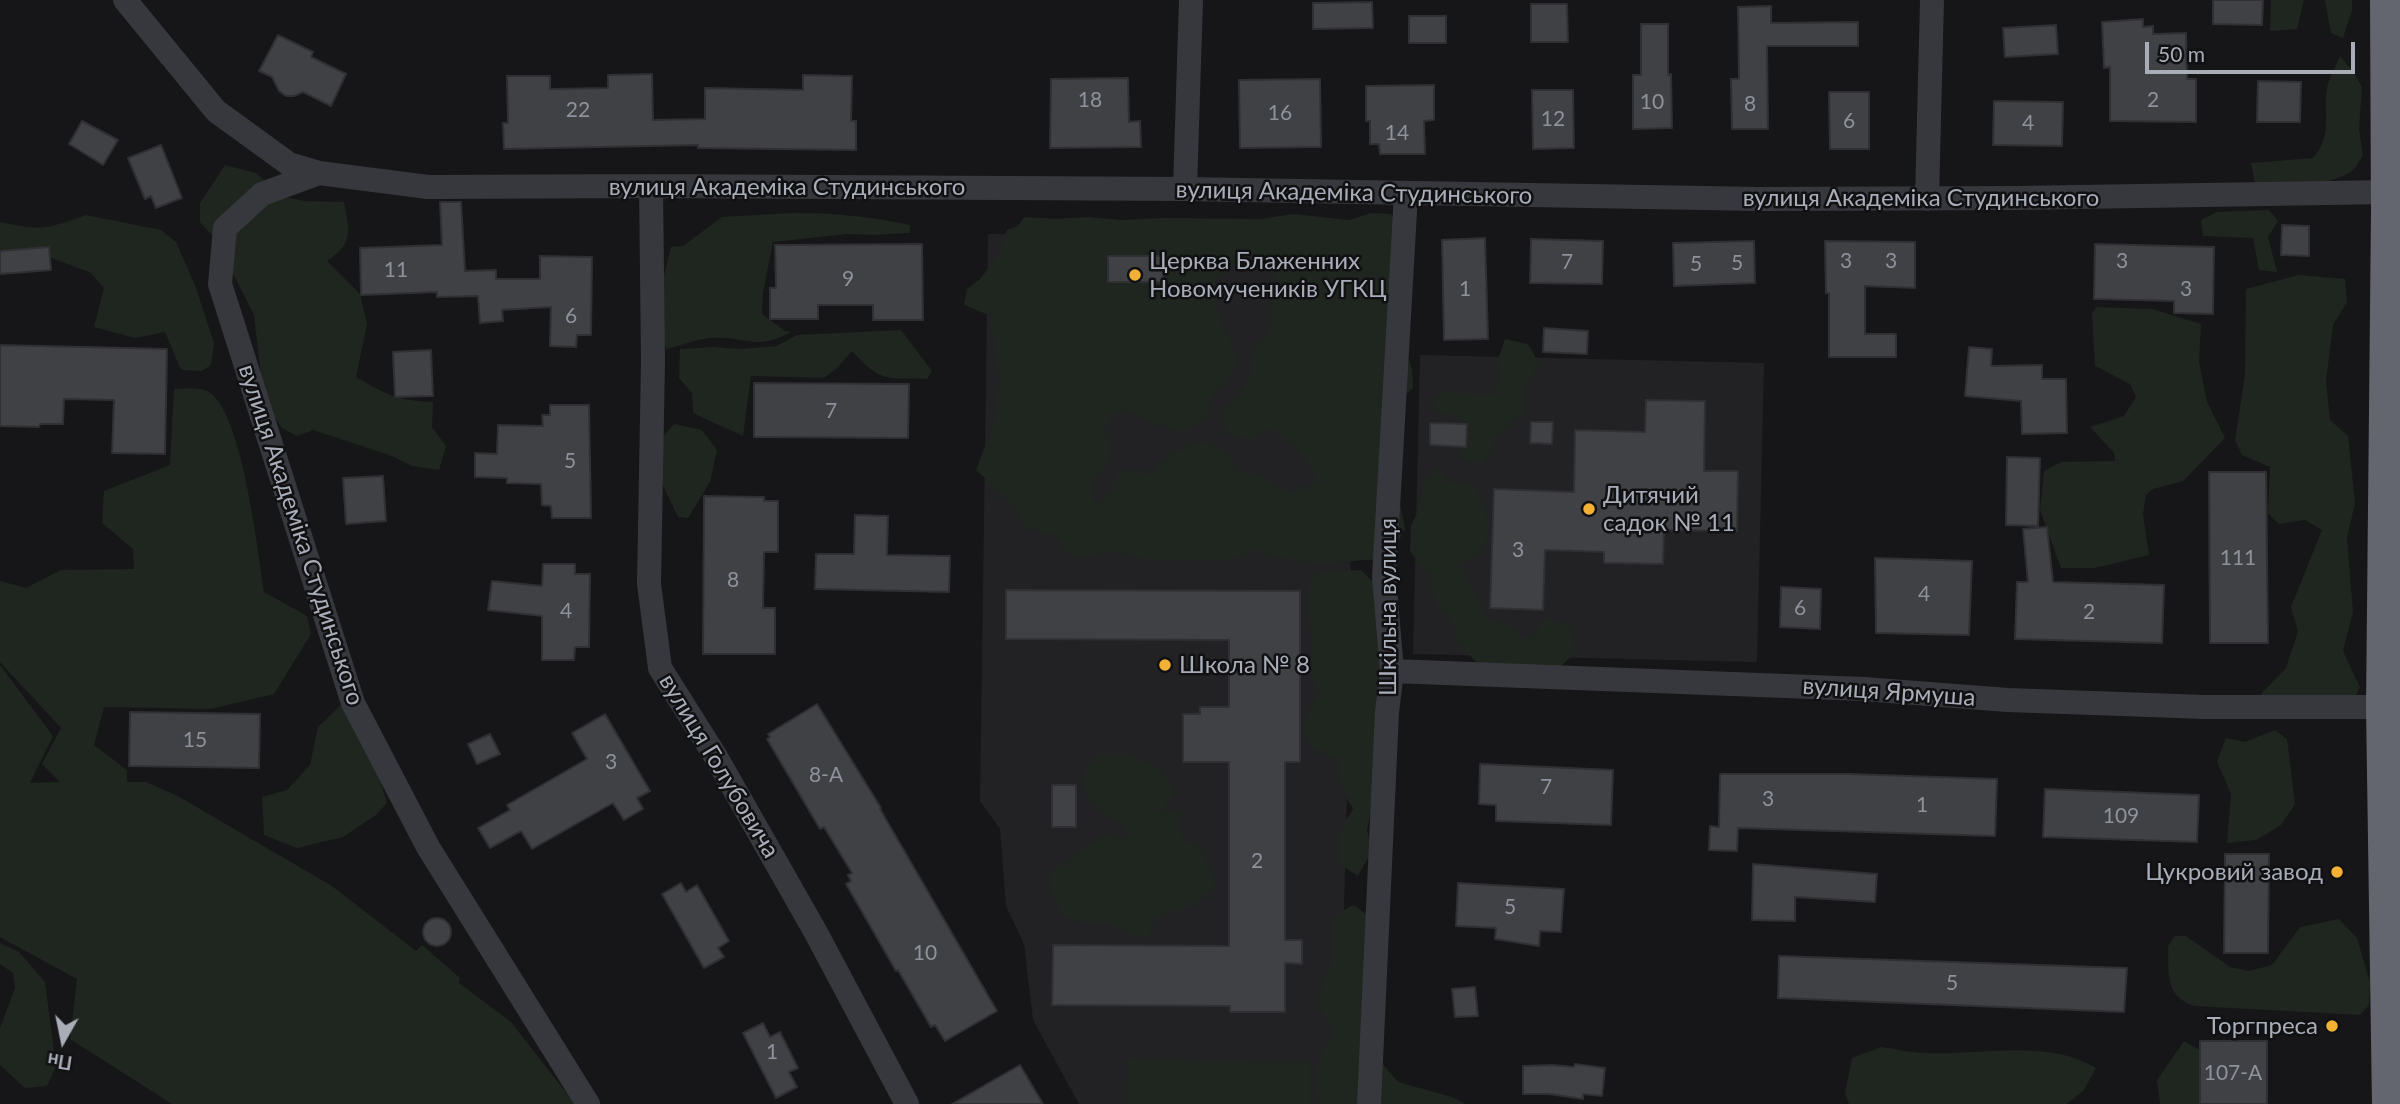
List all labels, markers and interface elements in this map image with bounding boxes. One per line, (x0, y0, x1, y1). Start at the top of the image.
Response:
scale bar (2148, 28, 2358, 72)
text: 50 m (2158, 41, 2205, 66)
house number: 18 (1078, 87, 1102, 113)
house number: 2 (2147, 87, 2159, 113)
house number: 10 (1640, 89, 1664, 115)
house number: 8 (1744, 91, 1756, 117)
house number: 22 (566, 97, 590, 123)
house number: 16 (1268, 100, 1292, 126)
house number: 12 (1541, 106, 1565, 132)
house number: 6 (1843, 108, 1855, 134)
house number: 4 (2022, 110, 2034, 136)
house number: 14 (1385, 120, 1409, 146)
street label: вулиця Академіка Студинського (609, 173, 965, 201)
street label: вулиця Академіка Студинського (1175, 175, 1533, 211)
street label: вулиця Академіка Студинського (1743, 184, 2099, 212)
place label: Церква Блаженних Новомучеників УГКЦ (1149, 247, 1387, 303)
house number: 3 (1840, 248, 1852, 274)
house number: 3 (1885, 248, 1897, 274)
house number: 3 (2116, 248, 2128, 274)
house number: 7 (1561, 249, 1573, 275)
house number: 5 (1731, 250, 1743, 276)
house number: 5 (1690, 251, 1702, 277)
house number: 11 (384, 257, 408, 283)
house number: 9 (842, 266, 854, 292)
marker: Церква Блаженних Новомучеників УГКЦ (1127, 267, 1143, 283)
house number: 1 (1459, 276, 1471, 302)
house number: 3 (2180, 276, 2192, 302)
house number: 6 (565, 303, 577, 329)
street label: вулиця Академіка Студинського (232, 361, 370, 709)
house number: 7 (825, 398, 837, 424)
house number: 5 (564, 448, 576, 474)
place label: Дитячий садок № 11 (1603, 481, 1735, 537)
marker: Дитячий садок № 11 (1581, 501, 1597, 517)
street label: Шкільна вулиця (1374, 518, 1402, 696)
house number: 3 (1512, 537, 1524, 563)
house number: 111 (2220, 545, 2256, 571)
house number: 8 (727, 567, 739, 593)
house number: 4 (1918, 581, 1930, 607)
house number: 6 (1794, 595, 1806, 621)
house number: 4 (560, 598, 572, 624)
house number: 2 (2083, 599, 2095, 625)
place label: Школа № 8 (1179, 651, 1310, 679)
marker: Школа № 8 (1157, 657, 1173, 673)
street label: вулиця Голубовича (653, 669, 785, 863)
street label: вулиця Ярмуша (1802, 672, 1976, 712)
house number: 15 (183, 727, 207, 753)
house number: 3 (605, 749, 617, 775)
house number: 8-А (809, 762, 843, 788)
house number: 7 (1540, 774, 1552, 800)
house number: 3 (1762, 786, 1774, 812)
house number: 1 (1916, 792, 1928, 818)
house number: 109 (2103, 803, 2139, 829)
house number: 2 (1251, 848, 1263, 874)
place label: Цукровий завод (2145, 858, 2323, 886)
marker: Цукровий завод (2329, 864, 2345, 880)
house number: 5 (1504, 894, 1516, 920)
house number: 10 (913, 940, 937, 966)
house number: 5 (1946, 970, 1958, 996)
north arrow (28, 1006, 98, 1076)
place label: Торгпреса (2207, 1012, 2318, 1040)
marker: Торгпреса (2324, 1018, 2340, 1034)
house number: 1 (766, 1039, 778, 1065)
text: Пн (46, 1049, 74, 1076)
house number: 107-А (2204, 1060, 2262, 1086)

